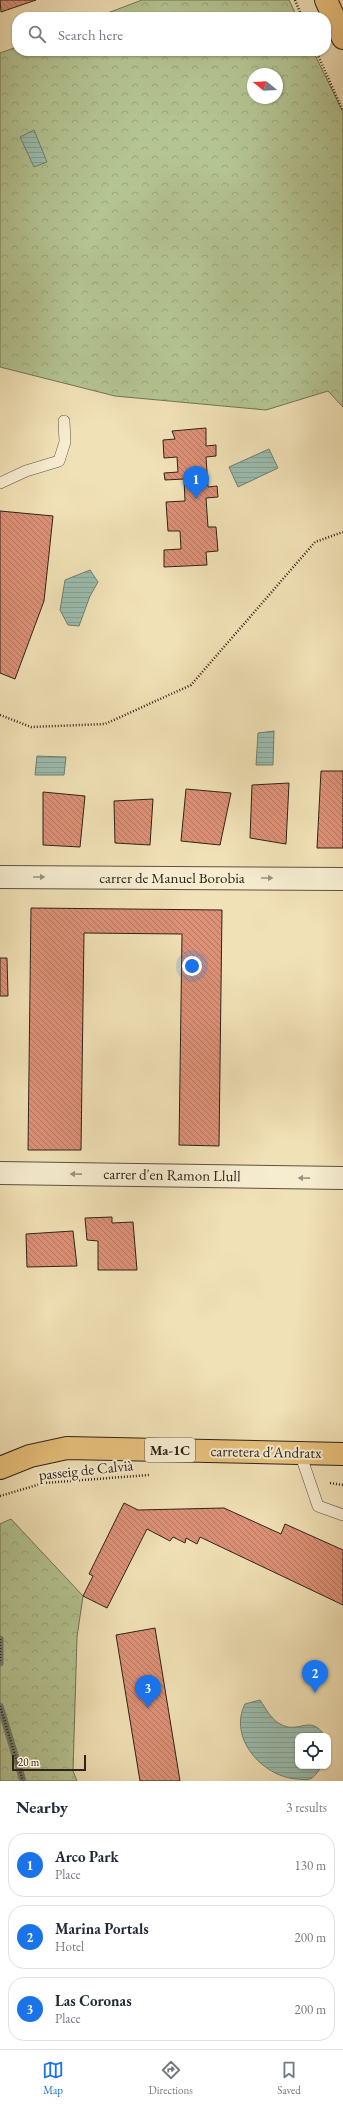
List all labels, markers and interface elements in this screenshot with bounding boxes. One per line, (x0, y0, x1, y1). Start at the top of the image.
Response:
search box (12, 12, 331, 56)
icon: search (26, 23, 48, 45)
text: Search here (58, 25, 123, 44)
north arrow (247, 68, 283, 104)
pin: 1 (183, 466, 209, 499)
street label: carrer de Manuel Borobia (99, 868, 245, 887)
one-way arrow (33, 874, 46, 880)
one-way arrow (261, 875, 274, 881)
your location (182, 956, 202, 976)
street label: carrer d'en Ramon Llull (103, 1164, 241, 1185)
one-way arrow (69, 1171, 82, 1177)
one-way arrow (297, 1175, 310, 1181)
road number: Ma-1C (145, 1438, 195, 1462)
street label: carretera d'Andratx (210, 1441, 322, 1462)
street label: passeig de Calvià (38, 1455, 134, 1484)
pin: 2 (302, 1660, 328, 1693)
pin: 3 (135, 1675, 161, 1708)
map controls (295, 1733, 331, 1769)
button: locate (295, 1733, 331, 1769)
scale bar (12, 1753, 86, 1772)
text: 20 m (18, 1755, 39, 1769)
text: Nearby (16, 1796, 68, 1818)
text: 3 results (286, 1799, 327, 1816)
text: Arco Park (55, 1847, 119, 1866)
text: 1 (27, 1857, 33, 1874)
text: 130 m (295, 1857, 326, 1874)
text: Place (55, 1866, 81, 1883)
text: Marina Portals (55, 1919, 149, 1938)
text: 2 (27, 1929, 33, 1946)
text: 200 m (295, 1929, 326, 1946)
text: Hotel (55, 1938, 84, 1955)
text: Las Coronas (55, 1991, 132, 2010)
text: 3 (27, 2001, 33, 2018)
text: 200 m (295, 2001, 326, 2018)
text: Place (55, 2010, 81, 2027)
tab: Map (42, 2059, 64, 2097)
tab: Directions (149, 2059, 193, 2097)
tab: Saved (277, 2059, 301, 2097)

